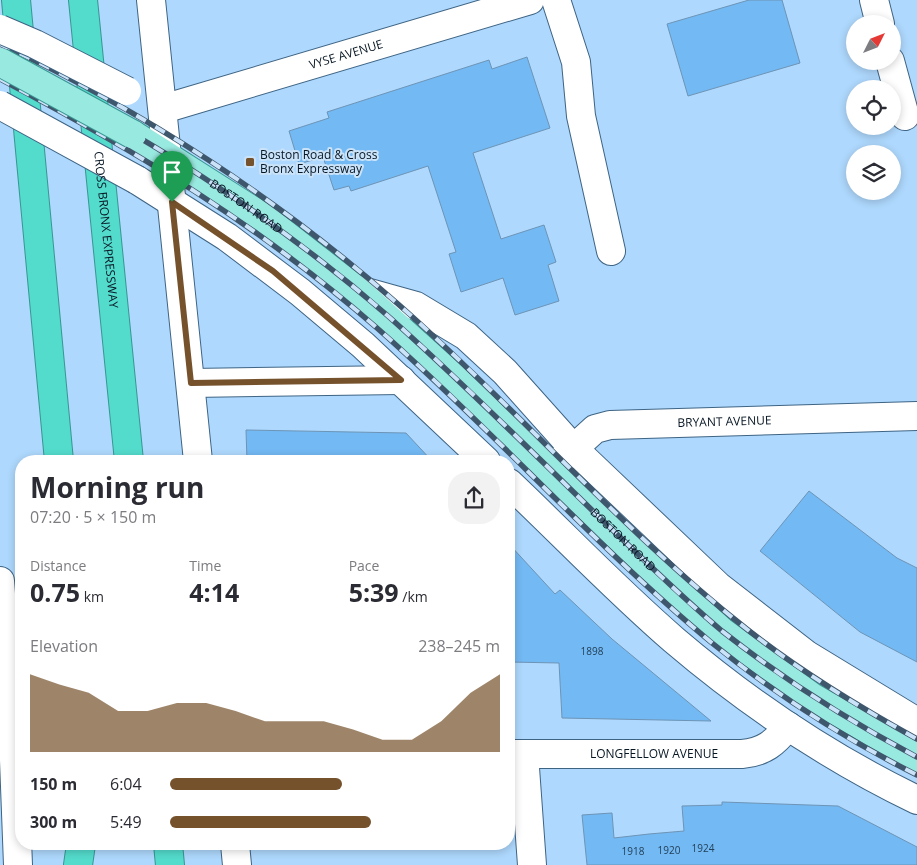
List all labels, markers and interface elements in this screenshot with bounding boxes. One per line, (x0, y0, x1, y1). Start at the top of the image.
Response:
north arrow (846, 15, 901, 70)
map controls (846, 15, 901, 200)
street label: VYSE AVENUE (307, 35, 385, 73)
button: locate (846, 80, 901, 135)
button: layers (846, 145, 901, 200)
place label: Boston Road & Cross Bronx Expressway (260, 146, 378, 177)
street label: CROSS BRONX EXPRESSWAY (90, 150, 123, 309)
pin (151, 151, 193, 202)
marker: Boston Road & Cross Bronx Expressway (244, 156, 256, 168)
icon: arrive (158, 158, 186, 186)
street label: BOSTON ROAD (207, 175, 286, 237)
street label: BRYANT AVENUE (677, 411, 772, 431)
text: Morning run (30, 468, 204, 506)
button: share (448, 472, 500, 524)
street label: BOSTON ROAD (587, 504, 660, 575)
text: 07:20 · 5 × 150 m (30, 506, 156, 528)
text: Distance (30, 556, 86, 575)
text: Time (189, 556, 221, 575)
text: Pace (349, 556, 379, 575)
text: 0.75 (30, 575, 80, 609)
text: 4:14 (189, 575, 239, 609)
text: 5:39 (349, 575, 399, 609)
text: km (80, 587, 104, 606)
text: /km (399, 587, 428, 606)
text: Elevation (30, 635, 98, 657)
text: 238–245 m (418, 635, 500, 657)
house number: 1898 (581, 644, 604, 658)
street label: LONGFELLOW AVENUE (590, 745, 718, 762)
text: 150 m (30, 773, 77, 795)
text: 6:04 (110, 773, 142, 795)
text: 300 m (30, 811, 77, 833)
text: 5:49 (110, 811, 142, 833)
house number: 1924 (692, 841, 715, 855)
house number: 1920 (658, 843, 681, 857)
house number: 1918 (622, 844, 645, 858)

